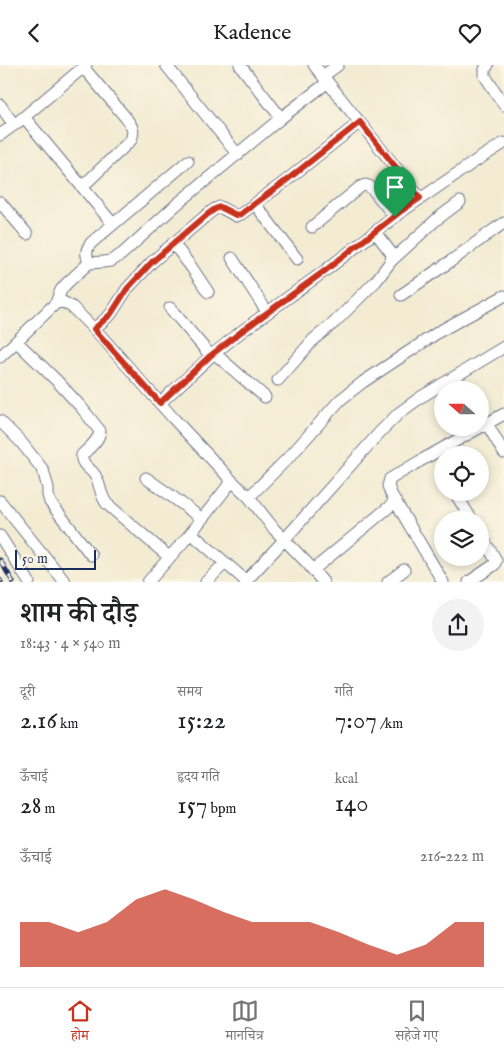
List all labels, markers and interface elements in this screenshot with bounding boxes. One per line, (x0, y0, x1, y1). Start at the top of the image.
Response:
icon: back (20, 19, 48, 47)
text: Kadence (213, 19, 291, 47)
icon: heart (456, 19, 484, 47)
pin (374, 166, 416, 217)
icon: arrive (381, 173, 409, 201)
north arrow (434, 381, 489, 436)
map controls (434, 381, 489, 566)
button: locate (434, 446, 489, 501)
button: layers (434, 511, 489, 566)
scale bar (15, 547, 96, 570)
text: 50 m (22, 550, 48, 568)
text: शाम की दौड़ (20, 597, 138, 632)
button: share (432, 599, 484, 651)
text: 18:43 · 4 × 540 m (20, 634, 121, 654)
text: दूरी (20, 683, 35, 701)
text: समय (177, 683, 202, 701)
text: गति (335, 683, 353, 701)
text: 2.16 (20, 705, 57, 737)
text: 15:22 (177, 705, 226, 737)
text: 7:07 (335, 705, 377, 737)
text: km (57, 715, 78, 733)
text: /km (377, 715, 403, 733)
text: ऊँचाई (20, 768, 48, 786)
text: हृदय गति (177, 768, 220, 786)
text: kcal (335, 770, 358, 788)
text: 140 (335, 788, 369, 820)
text: 28 (20, 790, 42, 822)
text: 157 (177, 790, 207, 822)
text: m (42, 800, 55, 818)
text: bpm (207, 800, 236, 818)
text: 216–222 m (420, 847, 484, 867)
text: ऊँचाई (20, 848, 52, 868)
tab: होम (66, 997, 94, 1049)
tab: मानचित्र (226, 997, 264, 1049)
tab: सहेजे गए (395, 997, 438, 1049)

